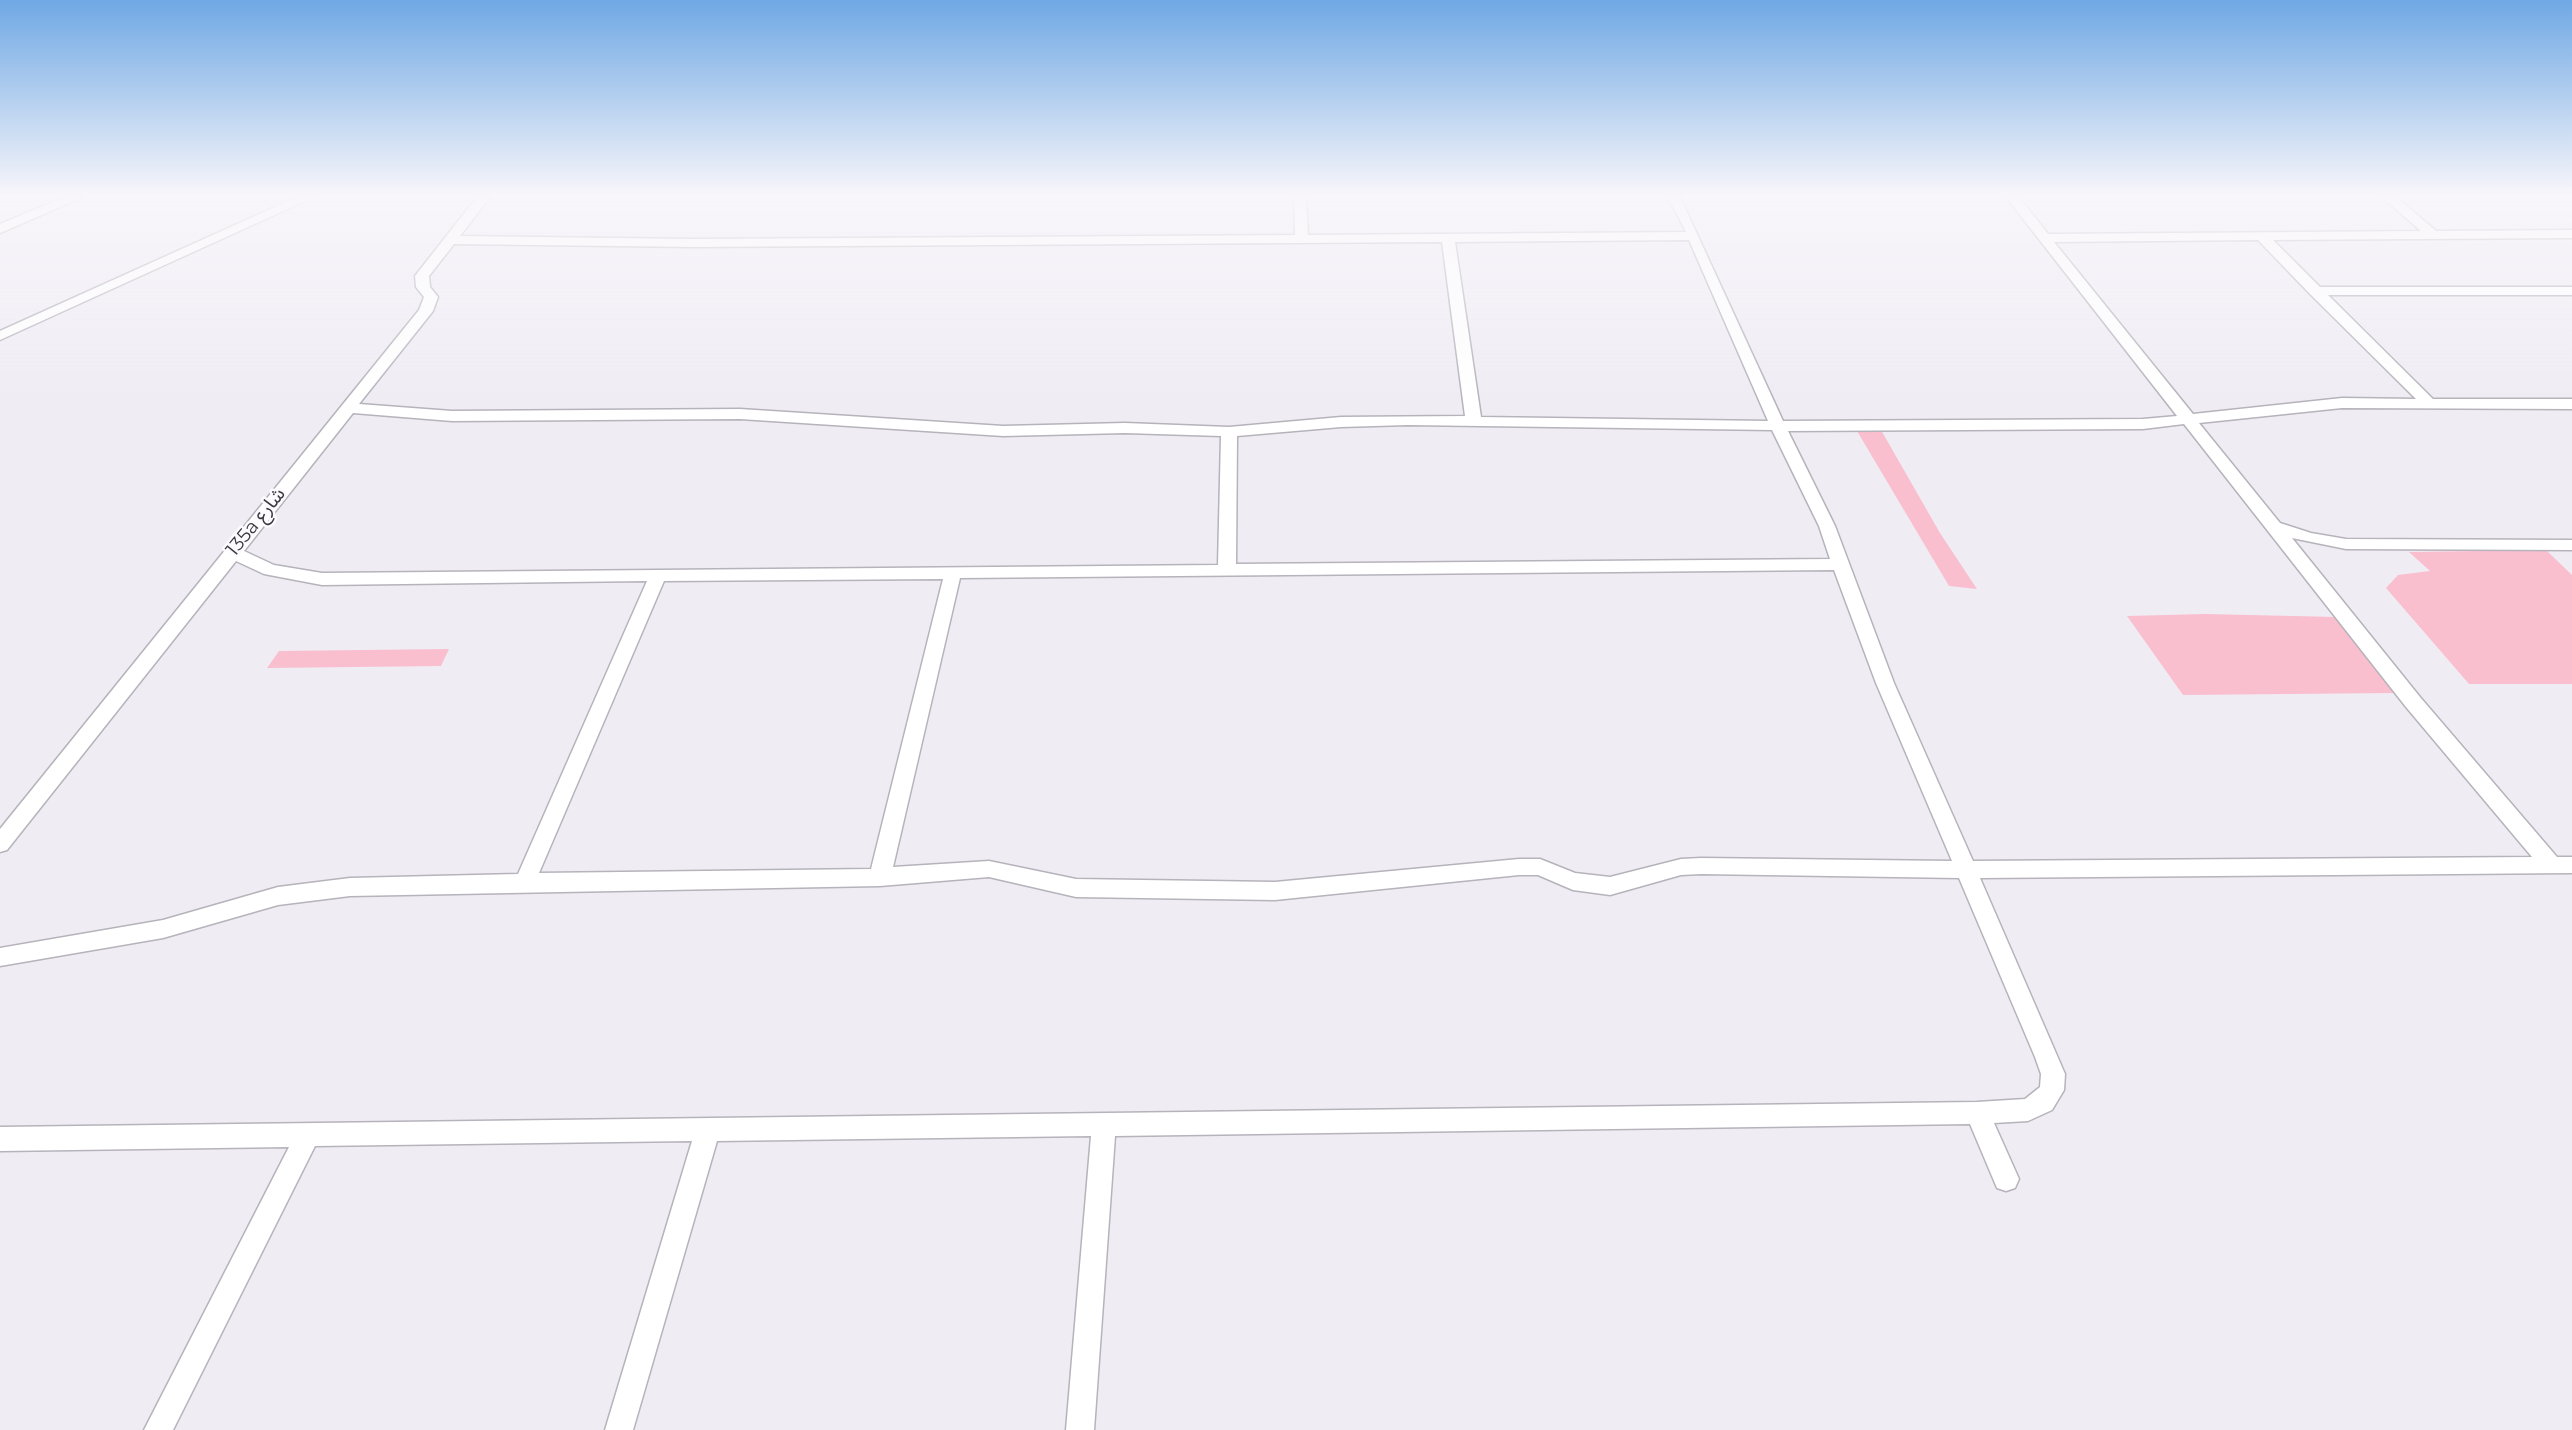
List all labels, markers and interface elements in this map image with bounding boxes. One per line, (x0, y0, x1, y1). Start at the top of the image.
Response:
street label: 135a شارع (222, 483, 290, 561)

